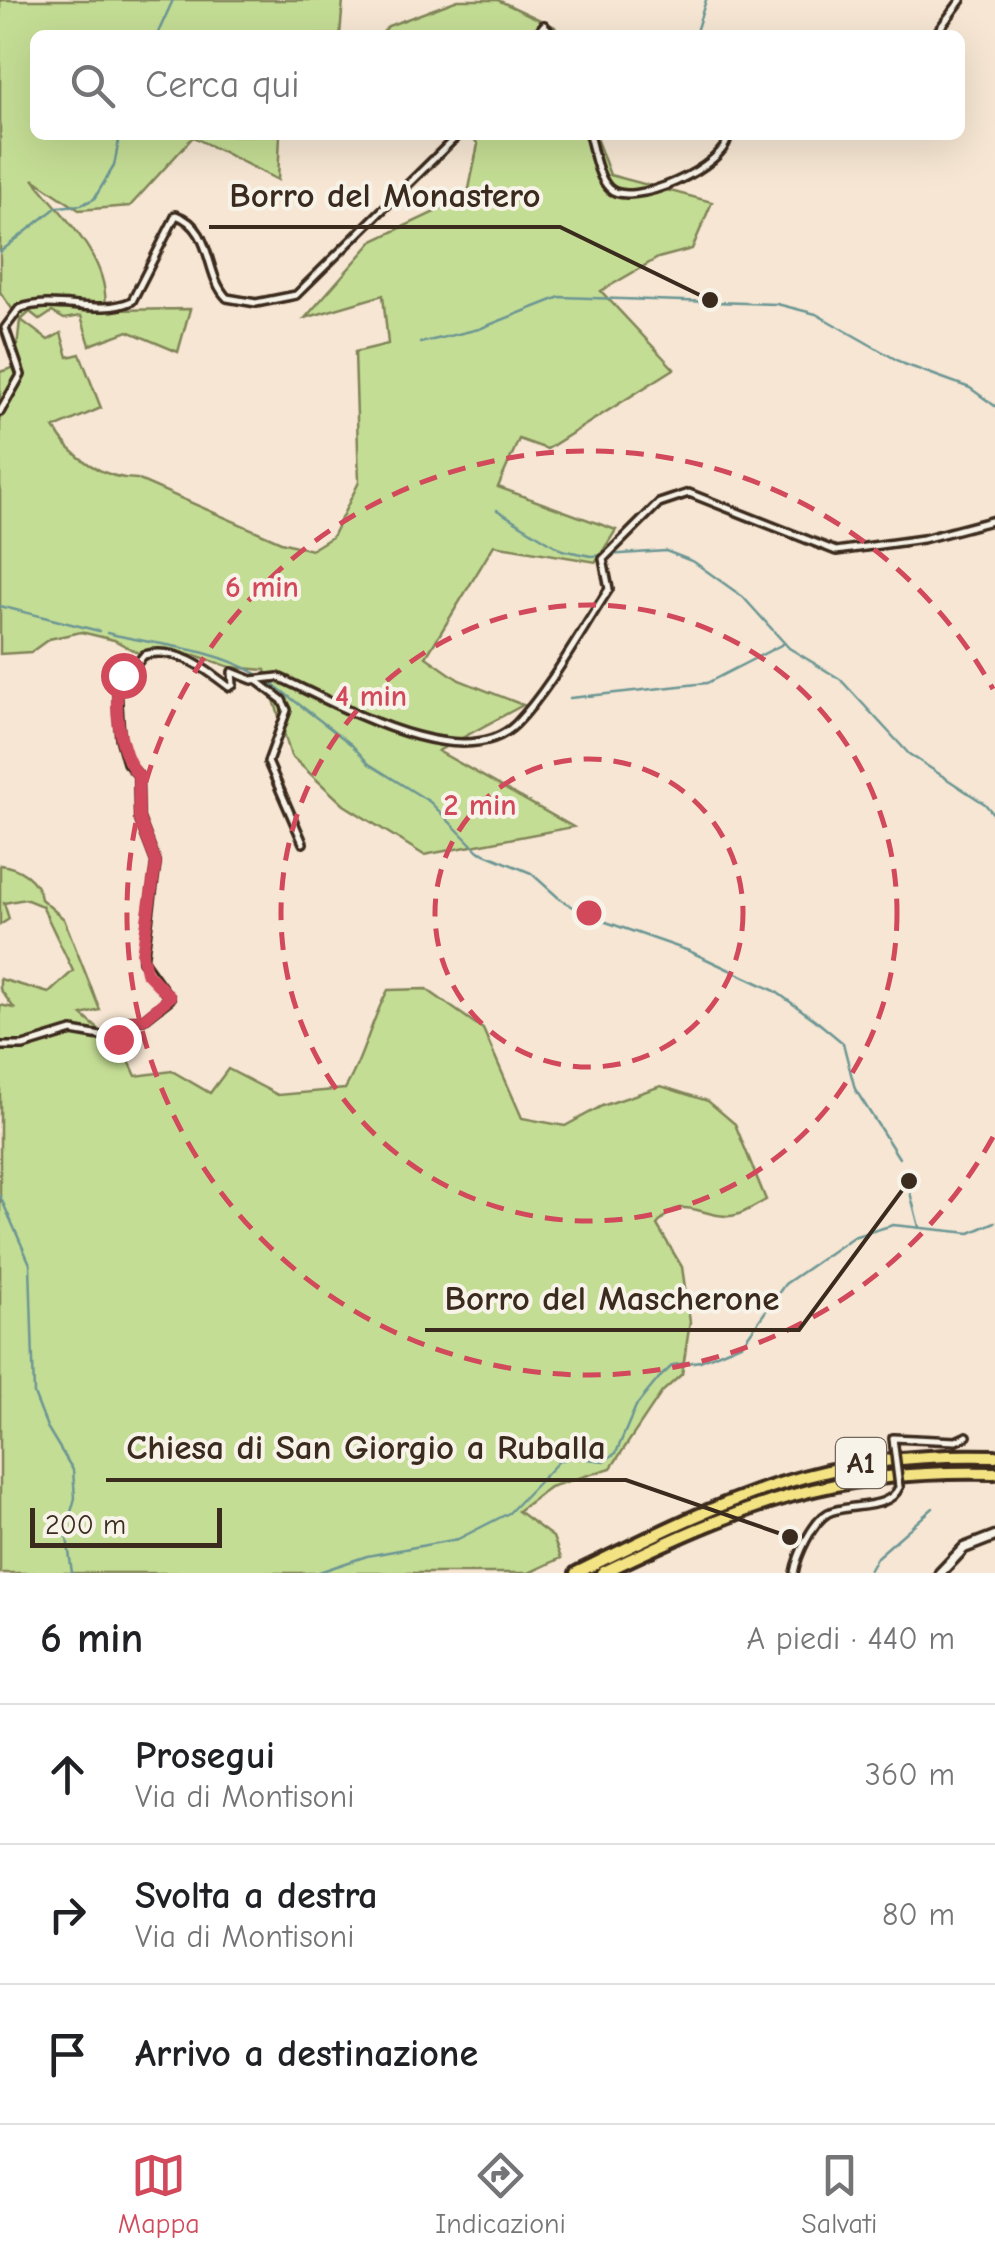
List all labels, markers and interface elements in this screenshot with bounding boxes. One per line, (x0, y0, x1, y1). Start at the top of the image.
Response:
search box (30, 30, 965, 140)
icon: search (65, 58, 120, 113)
text: Cerca qui (145, 63, 300, 107)
callout: Borro del Monastero (209, 162, 560, 227)
text: Borro del Monastero (229, 175, 541, 216)
text: 6 min (225, 570, 299, 605)
route start (101, 653, 147, 699)
text: 4 min (335, 679, 407, 714)
text: 2 min (443, 788, 517, 823)
centre of rings (571, 895, 607, 931)
route end (96, 1017, 142, 1063)
callout: Borro del Mascherone (425, 1265, 799, 1330)
text: Borro del Mascherone (445, 1278, 779, 1319)
callout: Chiesa di San Giorgio a Ruballa (106, 1415, 626, 1480)
text: Chiesa di San Giorgio a Ruballa (126, 1427, 606, 1468)
road number: A1 (836, 1438, 886, 1488)
scale bar (30, 1503, 222, 1548)
text: 200 m (45, 1509, 126, 1541)
text: 6 min (40, 1614, 143, 1663)
text: A piedi · 440 m (747, 1620, 955, 1657)
text: Prosegui (135, 1734, 275, 1778)
icon: ahead (40, 1747, 95, 1802)
text: 360 m (865, 1756, 955, 1793)
text: Via di Montisoni (135, 1778, 355, 1815)
text: Svolta a destra (135, 1874, 378, 1918)
icon: right (40, 1887, 95, 1942)
text: 80 m (882, 1896, 955, 1933)
text: Via di Montisoni (135, 1918, 355, 1955)
icon: arrive (40, 2027, 95, 2082)
text: Arrivo a destinazione (135, 2032, 478, 2076)
tab: Mappa (118, 2148, 200, 2240)
tab: Indicazioni (435, 2148, 566, 2240)
tab: Salvati (801, 2148, 877, 2240)

